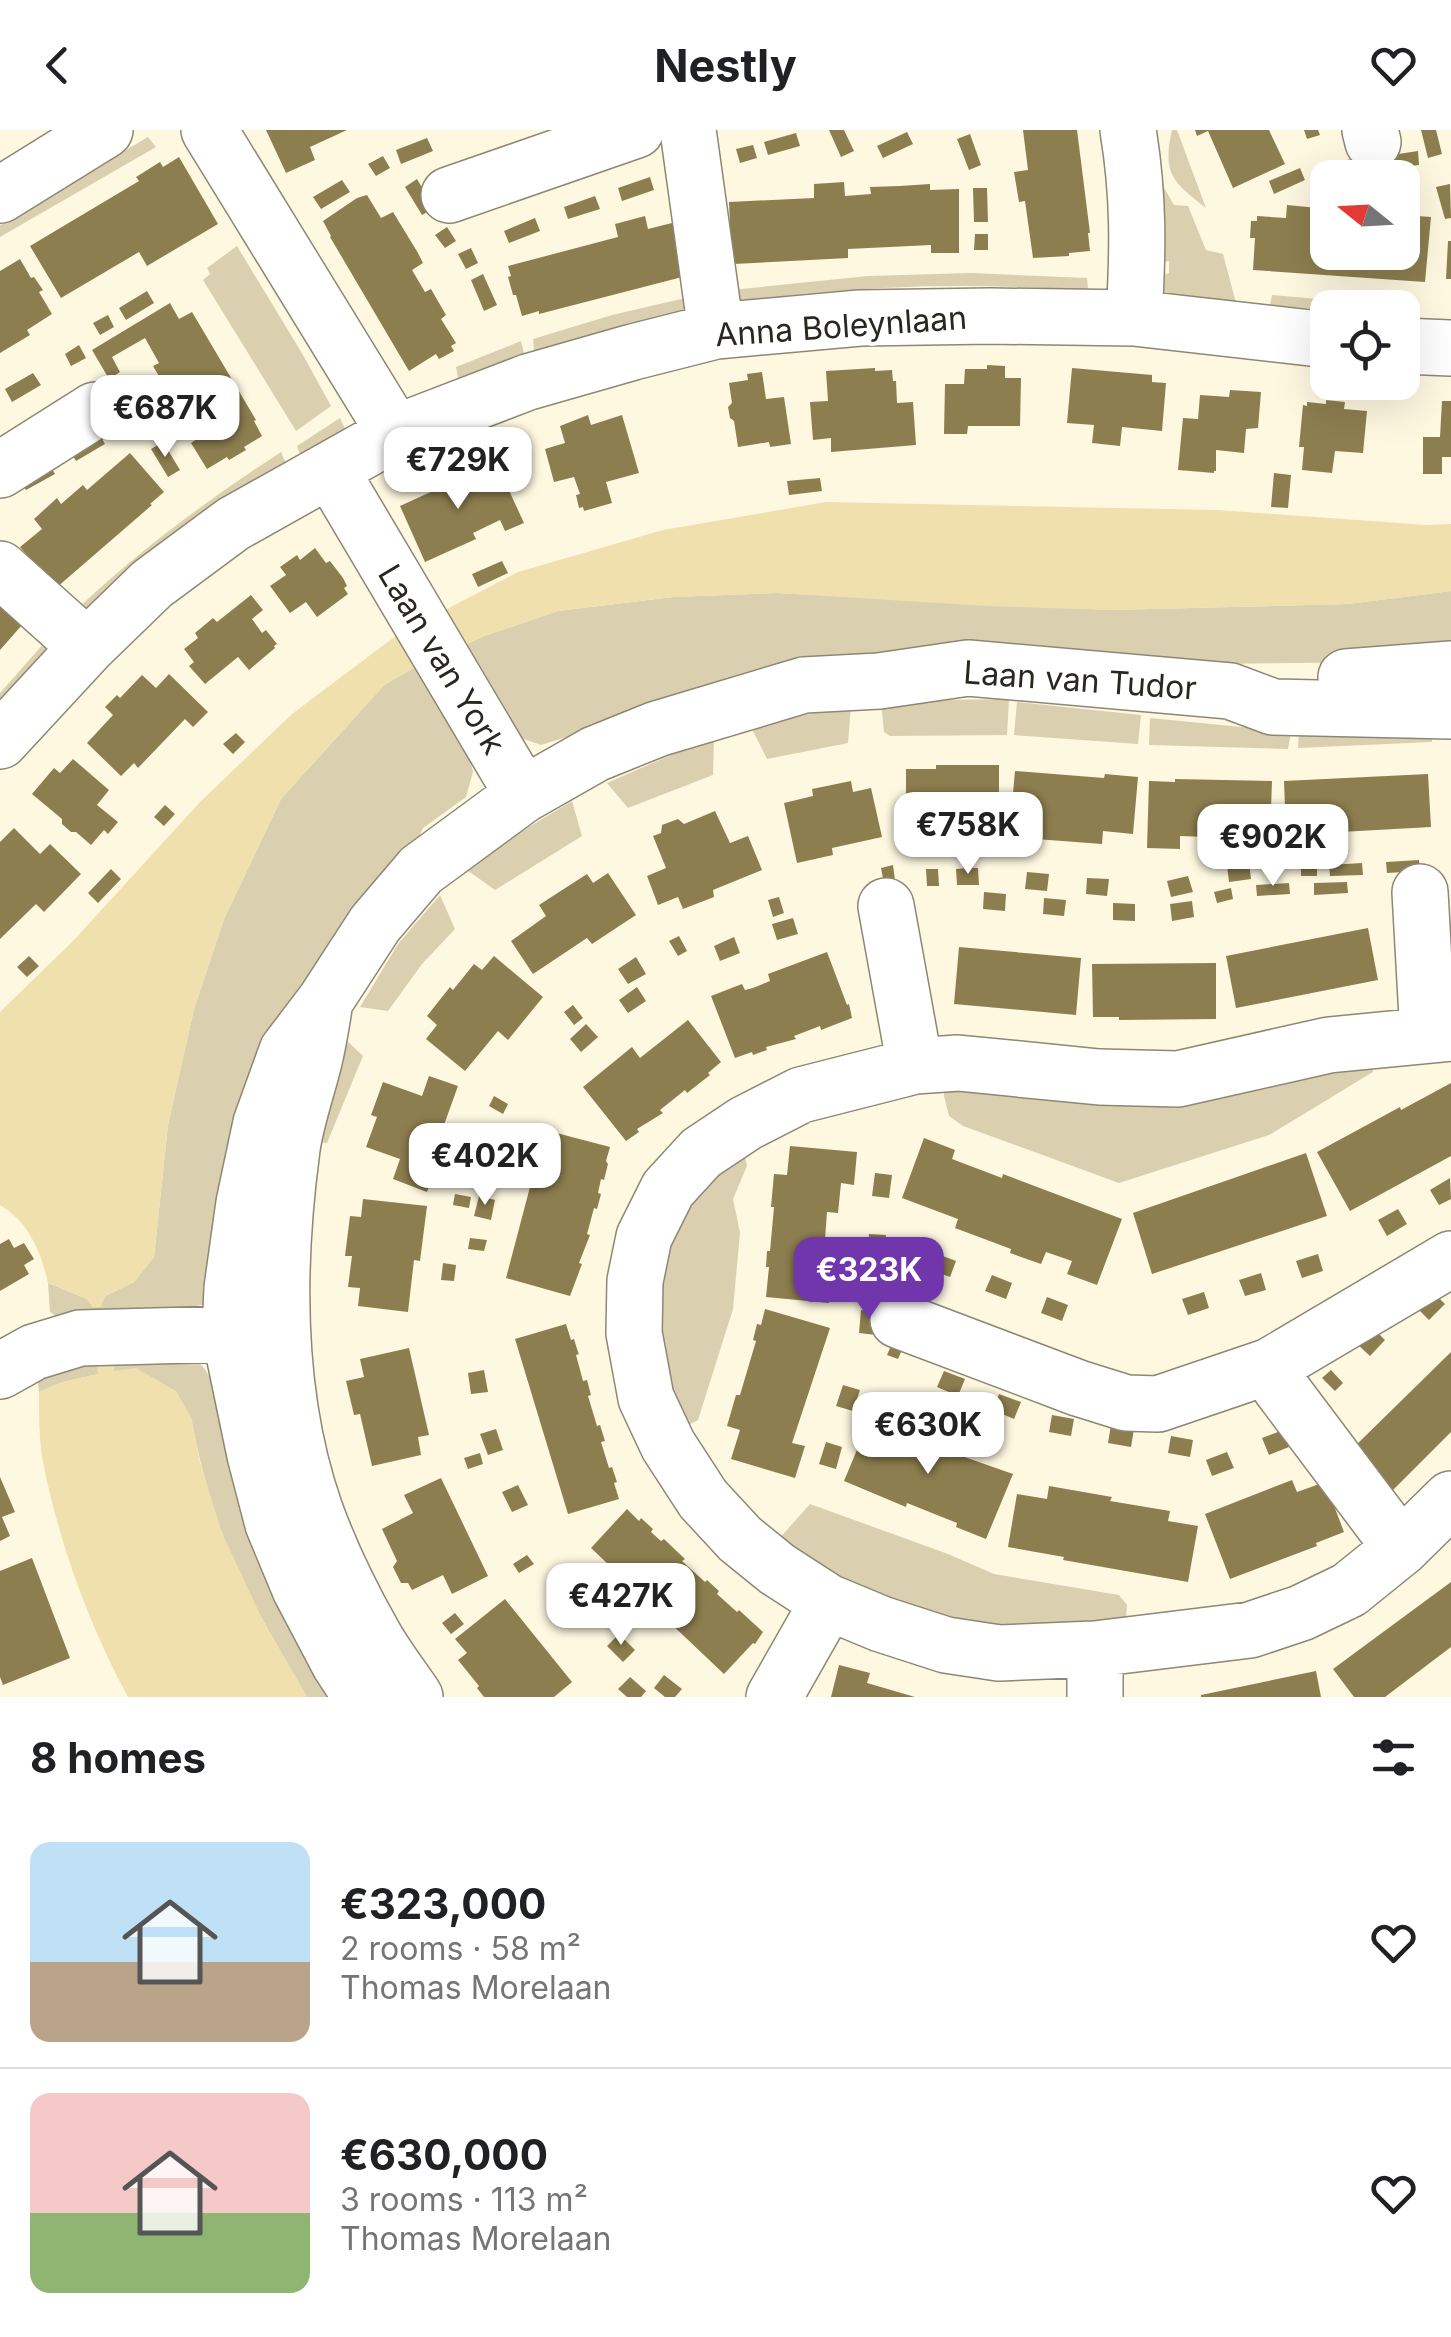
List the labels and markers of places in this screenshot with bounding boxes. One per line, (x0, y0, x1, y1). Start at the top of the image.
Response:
pin: €687K (95, 375, 235, 460)
pin: €729K (388, 427, 528, 512)
pin: €758K (898, 792, 1038, 877)
pin: €902K (1203, 804, 1343, 889)
pin: €402K (415, 1123, 555, 1208)
pin: €323K (799, 1237, 939, 1322)
pin: €630K (858, 1392, 998, 1477)
pin: €427K (551, 1563, 691, 1648)

